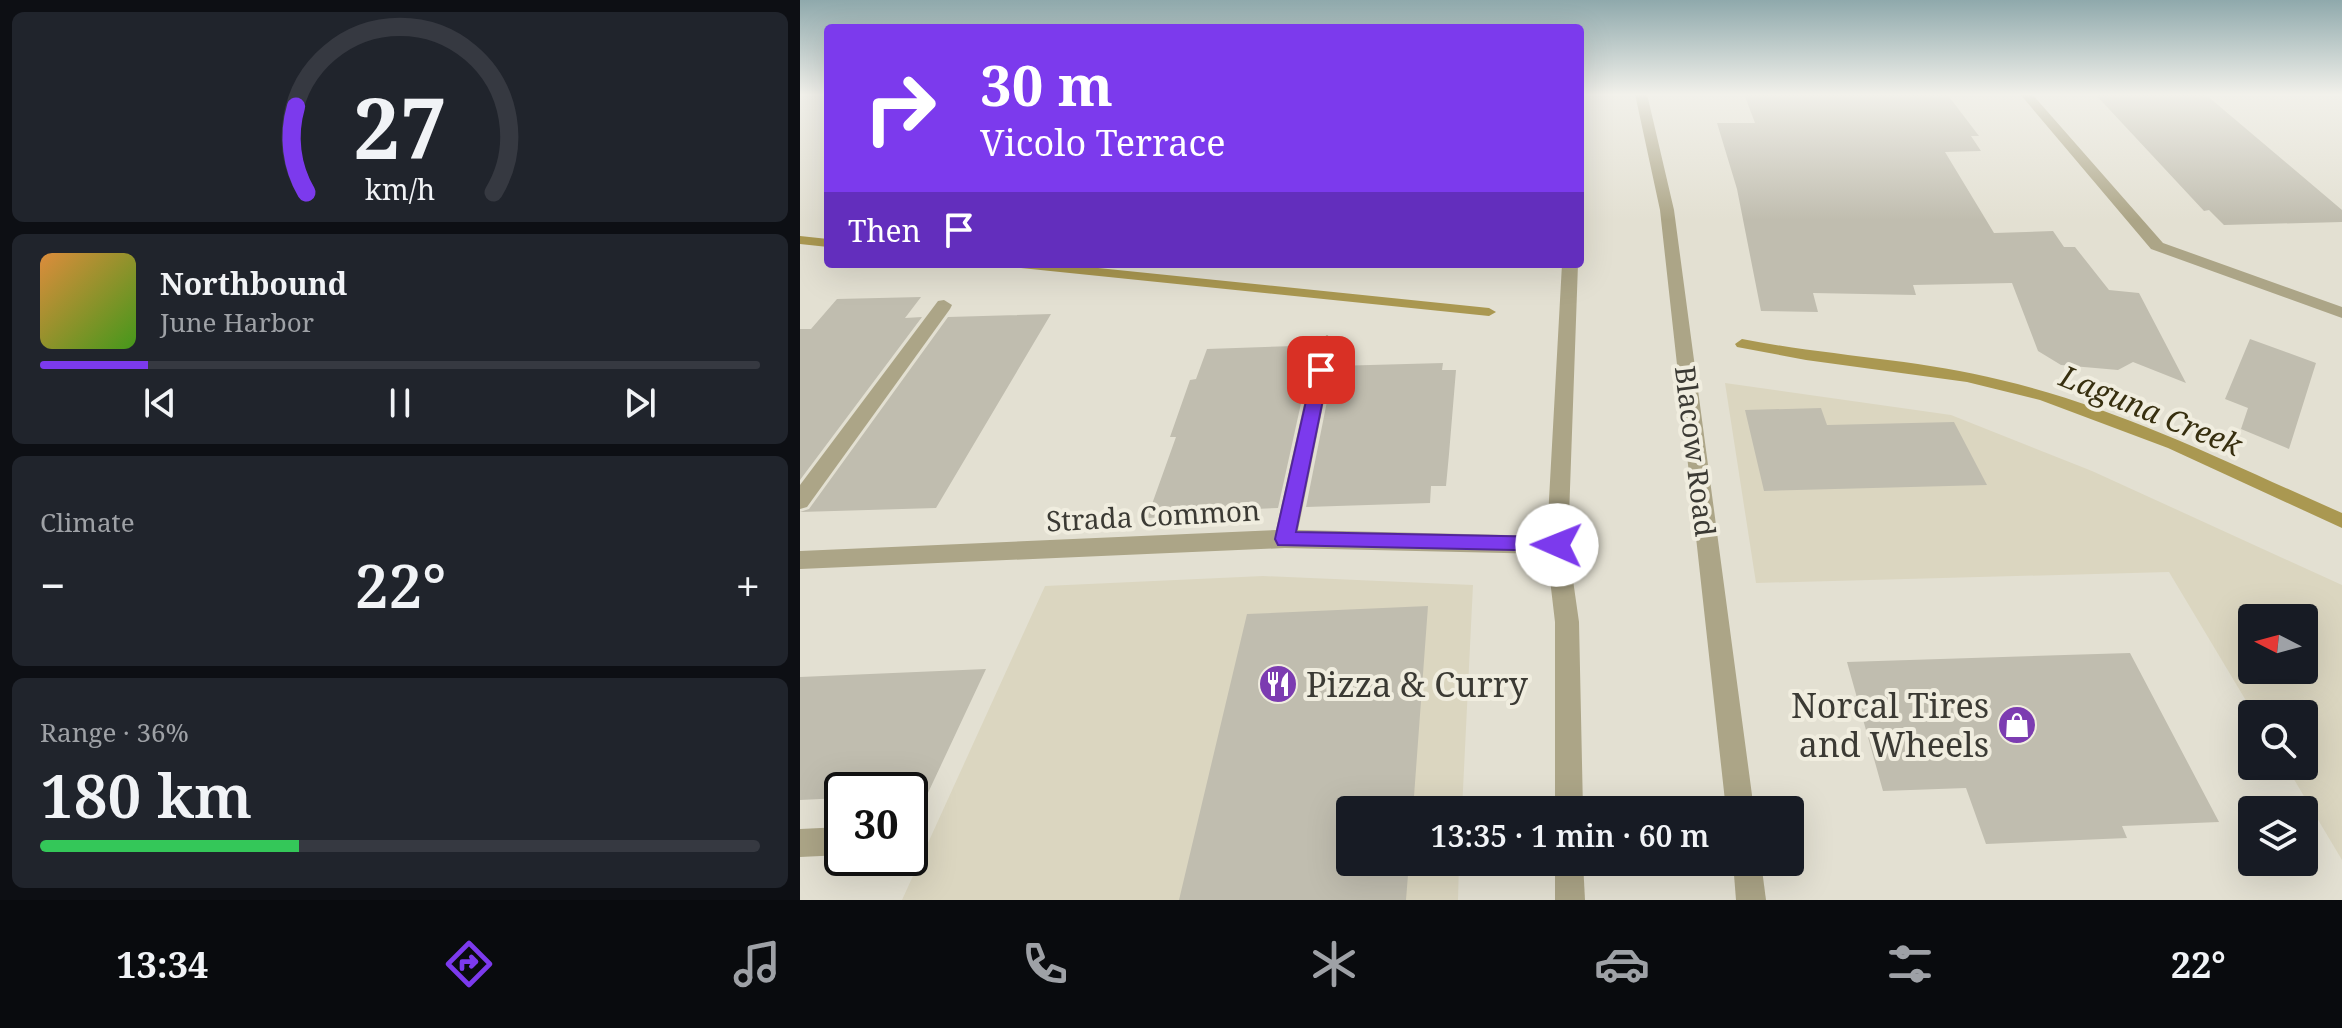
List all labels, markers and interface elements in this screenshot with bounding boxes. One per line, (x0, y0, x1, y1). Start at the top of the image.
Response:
text: 30 m (980, 46, 1113, 122)
icon: right (848, 56, 952, 160)
text: 27 (353, 70, 447, 183)
text: Vicolo Terrace (980, 118, 1226, 167)
text: km/h (365, 169, 435, 208)
icon: arrive (937, 208, 981, 252)
text: Then (848, 210, 921, 251)
text: Northbound (160, 263, 347, 304)
text: June Harbor (160, 304, 314, 340)
pin (1287, 336, 1355, 404)
icon: arrive (1299, 348, 1343, 392)
water label: Laguna Creek (2053, 355, 2249, 465)
street label: Blacow Road (1667, 364, 1725, 538)
icon: previous (138, 381, 182, 425)
icon: pause (378, 381, 422, 425)
icon: next (618, 381, 662, 425)
street label: Strada Common (1045, 490, 1261, 540)
position arrow (1515, 503, 1599, 587)
text: Climate (40, 504, 135, 540)
text: 22° (355, 544, 446, 626)
text: − (40, 555, 65, 615)
text: + (735, 555, 760, 615)
north arrow (2238, 604, 2318, 684)
map controls (2238, 604, 2318, 876)
place label: Pizza & Curry (1306, 661, 1529, 707)
restaurant icon: Pizza & Curry (1257, 663, 1299, 705)
place label: Norcal Tires and Wheels (1791, 682, 1989, 767)
button: search (2238, 700, 2318, 780)
shop icon: Norcal Tires and Wheels (1996, 704, 2038, 746)
text: Range · 36% (40, 714, 189, 750)
text: 180 km (40, 754, 252, 836)
speed limit sign: 30 (824, 772, 928, 876)
button: layers (2238, 796, 2318, 876)
text: 13:35 · 1 min · 60 m (1431, 815, 1709, 856)
icon: directions (441, 936, 497, 992)
icon: music (729, 936, 785, 992)
icon: phone (1017, 936, 1073, 992)
icon: climate (1306, 936, 1362, 992)
icon: car (1594, 936, 1650, 992)
icon: filters (1882, 936, 1938, 992)
text: 13:34 (116, 940, 208, 989)
text: 22° (2171, 940, 2226, 989)

